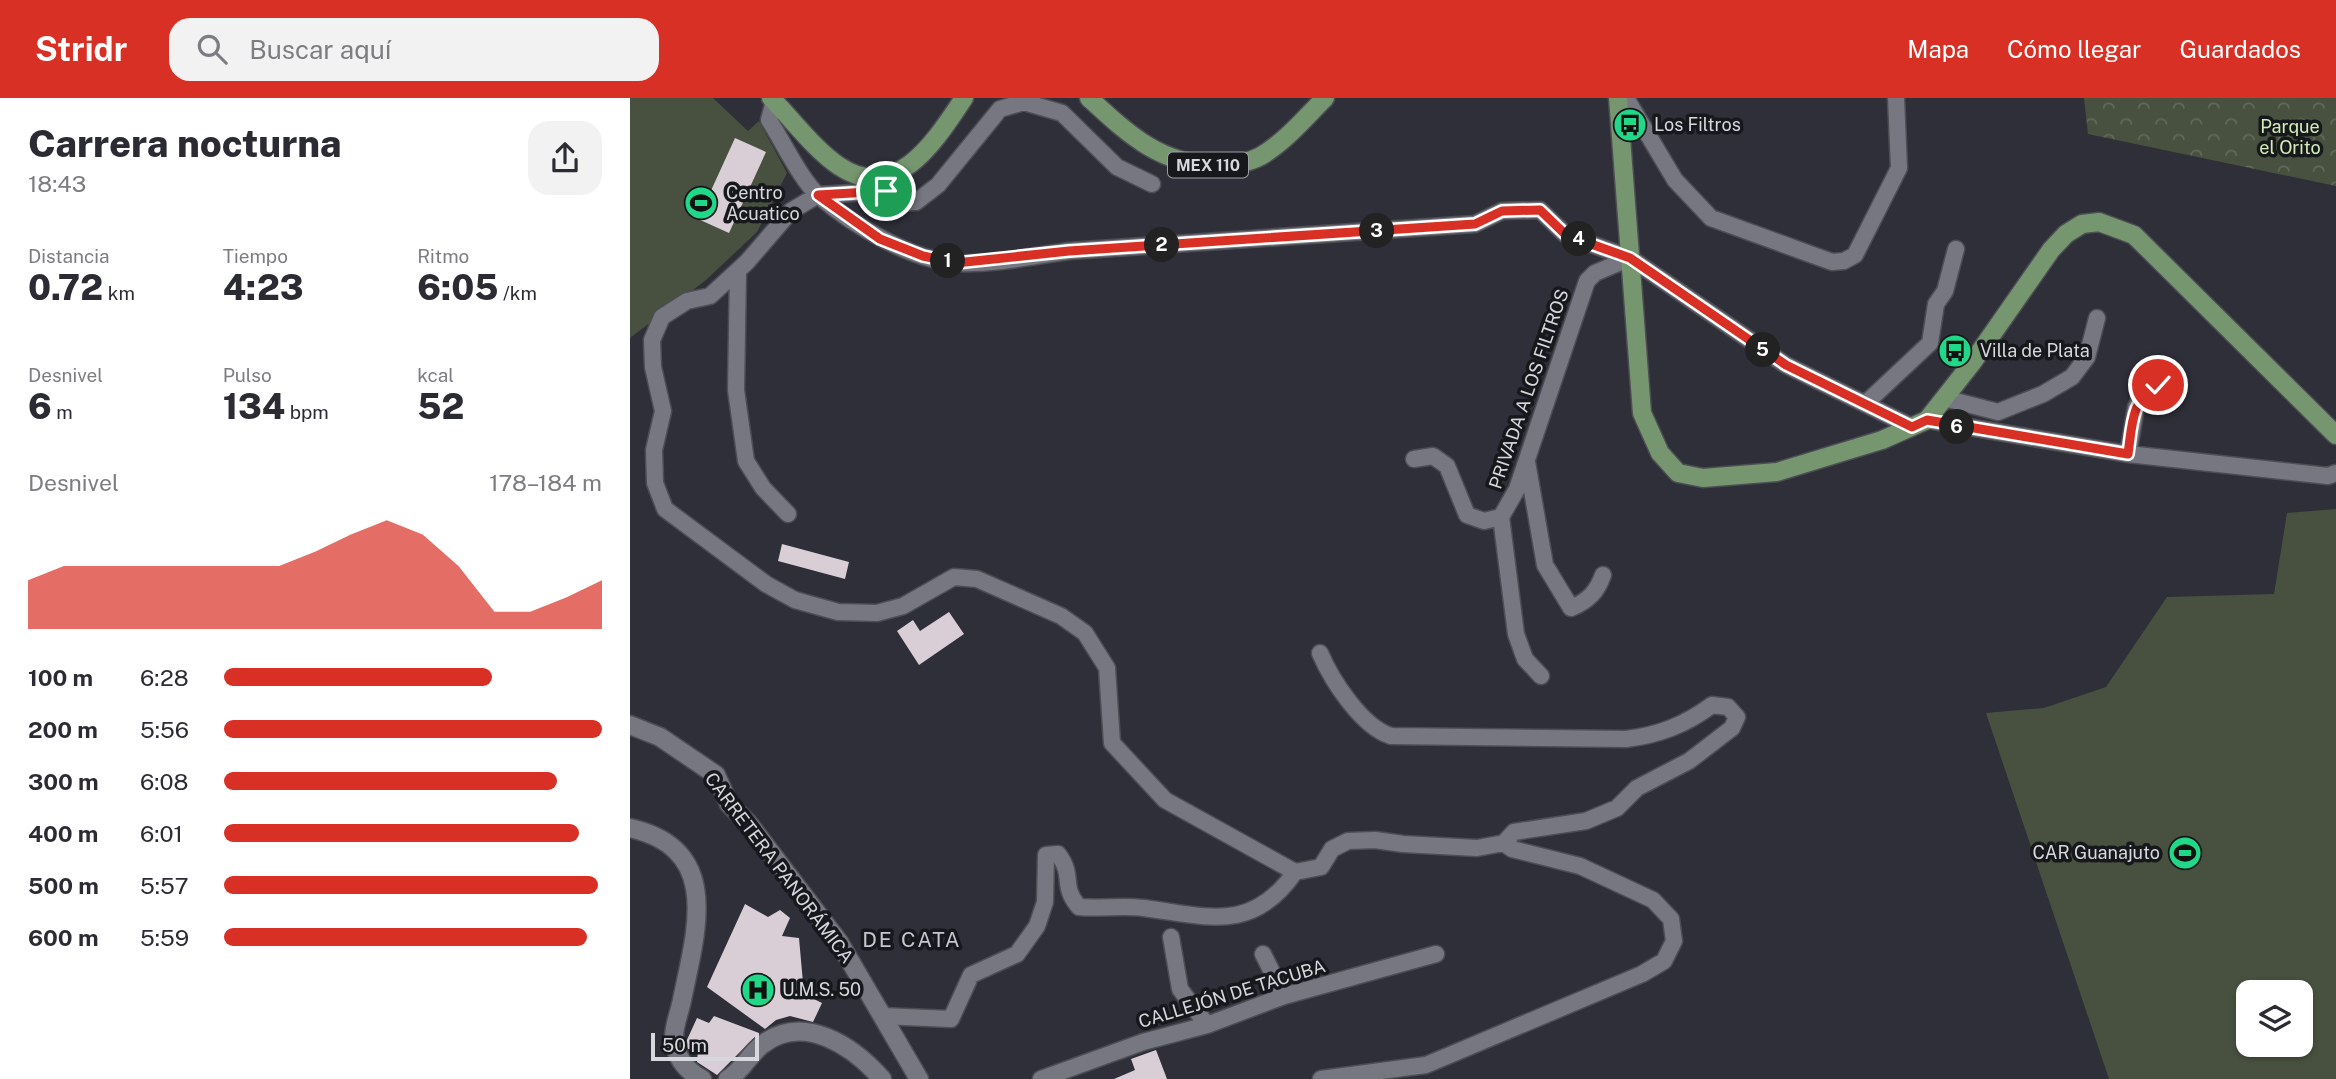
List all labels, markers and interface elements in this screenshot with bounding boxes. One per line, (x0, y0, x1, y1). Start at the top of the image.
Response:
search box (169, 18, 659, 81)
text: Stridr (35, 30, 127, 68)
icon: search (193, 30, 231, 68)
text: Buscar aquí (249, 34, 391, 65)
text: Mapa (1907, 35, 1969, 63)
text: Cómo llegar (2007, 35, 2141, 63)
text: Guardados (2179, 35, 2301, 63)
bus stop icon: Los Filtros (1611, 106, 1649, 144)
place label: Los Filtros (1654, 114, 1741, 135)
park label: Parque el Orito (2259, 116, 2321, 158)
text: Carrera nocturna (28, 121, 342, 166)
button: share (528, 121, 602, 195)
road number: MEX 110 (1168, 152, 1248, 178)
pin (856, 161, 916, 221)
text: 18:43 (28, 170, 86, 197)
icon: arrive (867, 172, 905, 210)
place label: Centro Acuatico (726, 182, 800, 224)
sports icon: Centro Acuatico (682, 184, 720, 222)
pin: 3 (1360, 214, 1394, 248)
text: 3 (1370, 219, 1383, 241)
pin: 4 (1562, 222, 1597, 256)
text: 4 (1572, 227, 1585, 249)
pin: 2 (1144, 228, 1180, 262)
text: 2 (1155, 233, 1168, 255)
pin: 1 (930, 244, 966, 278)
text: Distancia (28, 245, 110, 267)
text: Tiempo (223, 245, 288, 267)
text: Ritmo (417, 245, 469, 267)
text: 1 (943, 249, 952, 271)
text: 0.72 (28, 267, 103, 308)
text: 4:23 (223, 267, 304, 308)
text: 6:05 (417, 267, 498, 308)
text: km (103, 282, 135, 304)
text: /km (498, 282, 537, 304)
street label: PRIVADA A LOS FILTROS (1484, 286, 1573, 491)
pin: 5 (1746, 332, 1780, 368)
bus stop icon: Villa de Plata (1936, 332, 1974, 370)
text: 5 (1756, 338, 1769, 360)
place label: Villa de Plata (1980, 340, 2090, 361)
pin (2128, 355, 2188, 415)
text: Desnivel (28, 364, 103, 386)
text: Pulso (223, 364, 272, 386)
text: kcal (417, 364, 454, 386)
icon: check (2139, 366, 2177, 404)
text: 6 (28, 386, 52, 427)
text: 134 (223, 386, 285, 427)
text: 52 (417, 386, 464, 427)
text: m (52, 401, 73, 423)
text: bpm (285, 401, 329, 423)
pin: 6 (1940, 410, 1974, 444)
text: 6 (1950, 415, 1963, 437)
text: Desnivel (28, 469, 119, 496)
text: 178–184 m (489, 469, 602, 496)
text: 100 m (28, 664, 93, 691)
text: 6:28 (140, 664, 189, 691)
text: 200 m (28, 716, 98, 743)
text: 5:56 (140, 716, 189, 743)
text: 300 m (28, 768, 99, 795)
text: 6:08 (140, 768, 188, 795)
street label: CARRETERA PANORÁMICA (701, 768, 859, 967)
text: 400 m (28, 820, 98, 847)
text: 6:01 (140, 820, 183, 847)
sports icon: CAR Guanajuto (2166, 834, 2204, 872)
place label: CAR Guanajuto (2033, 842, 2160, 863)
text: 500 m (28, 872, 99, 899)
text: 5:57 (140, 872, 188, 899)
text: 600 m (28, 924, 98, 951)
text: 5:59 (140, 924, 189, 951)
district label: DE CATA (862, 927, 962, 952)
street label: CALLEJÓN DE TACUBA (1136, 954, 1328, 1032)
hospital icon: U.M.S. 50 (739, 971, 777, 1009)
place label: U.M.S. 50 (782, 979, 861, 1000)
map controls (2236, 980, 2313, 1057)
button: layers (2236, 980, 2313, 1057)
scale bar (651, 1030, 760, 1062)
text: 50 m (662, 1034, 707, 1056)

